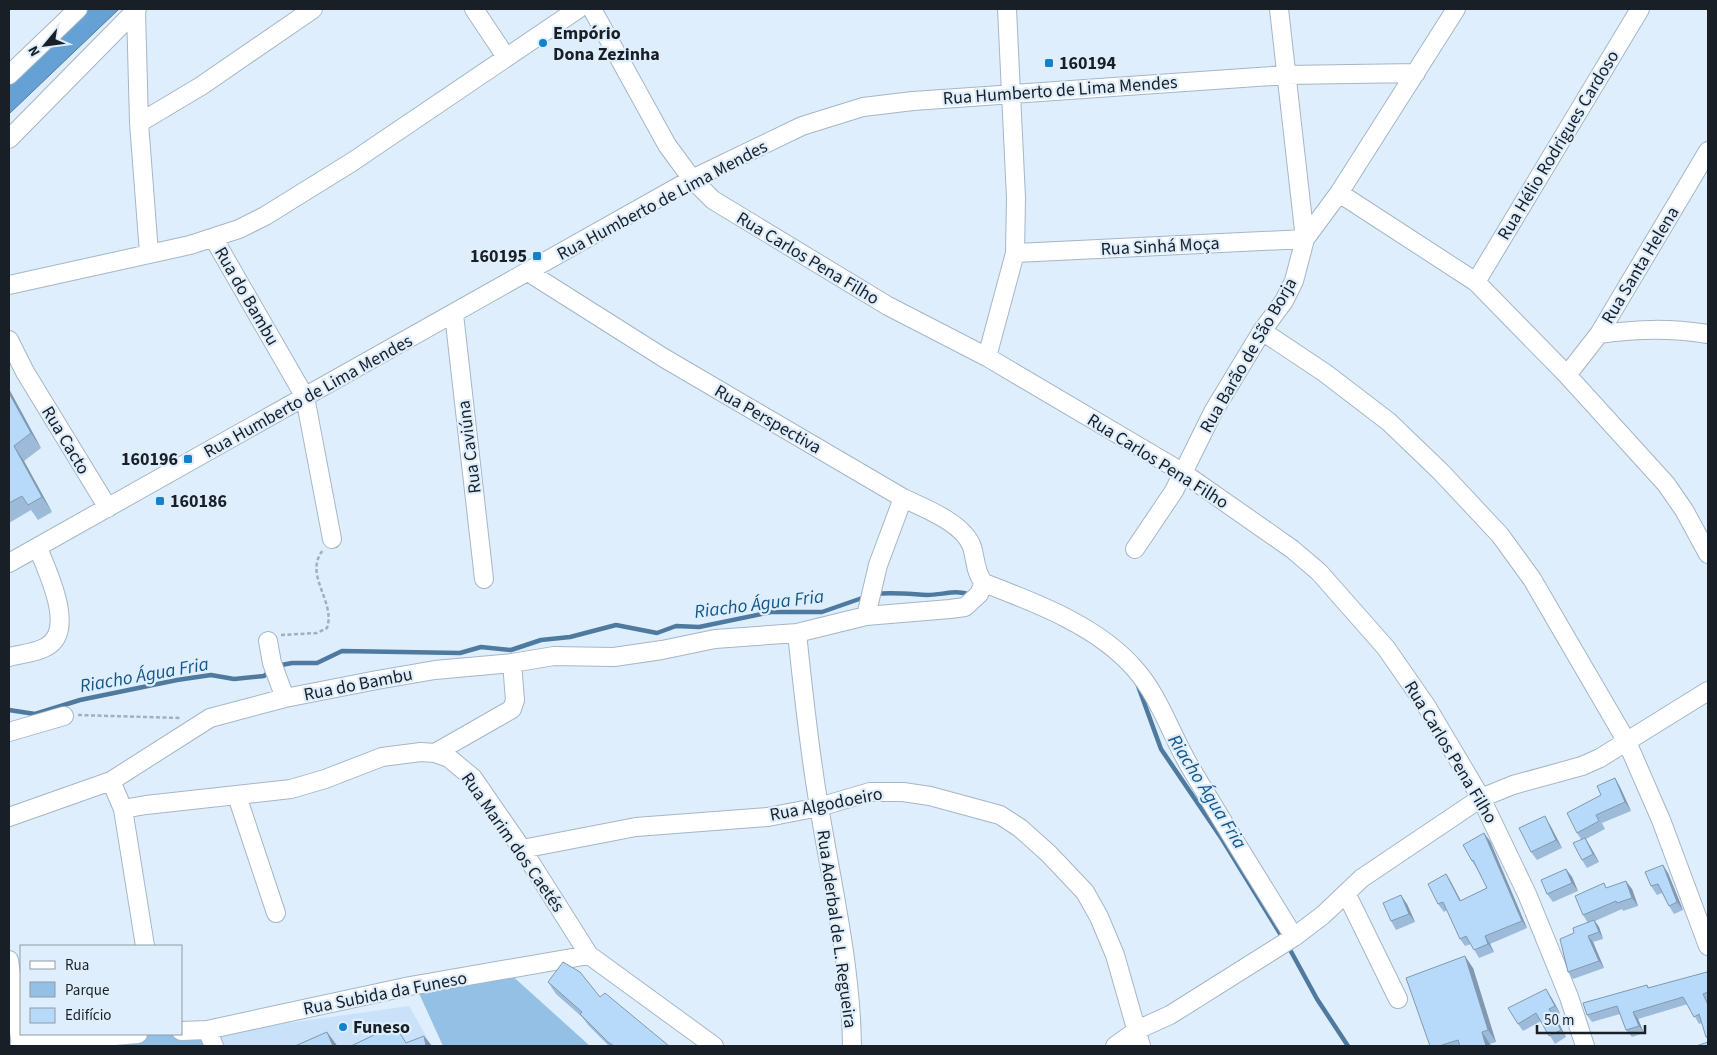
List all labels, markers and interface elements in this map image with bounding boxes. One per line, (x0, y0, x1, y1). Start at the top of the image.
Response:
north arrow (20, 20, 70, 70)
place label: Empório Dona Zezinha (553, 21, 660, 67)
marker: Empório Dona Zezinha (537, 37, 549, 49)
text: N (24, 42, 46, 60)
street label: Rua Hélio Rodrigues Cardoso (1492, 46, 1625, 245)
place label: 160194 (1059, 51, 1117, 76)
marker: 160194 (1043, 57, 1055, 69)
street label: Rua Humberto de Lima Mendes (942, 70, 1178, 111)
street label: Rua Humberto de Lima Mendes (553, 134, 772, 267)
street label: Rua Santa Helena (1596, 202, 1685, 329)
street label: Rua Carlos Pena Filho (732, 206, 884, 311)
street label: Rua Sinhá Moça (1100, 231, 1220, 262)
street label: Rua do Bambu (208, 242, 285, 350)
place label: 160195 (470, 244, 527, 269)
marker: 160195 (531, 250, 543, 262)
street label: Rua Barão de São Borja (1194, 273, 1303, 437)
street label: Rua Humberto de Lima Mendes (199, 329, 417, 464)
street label: Rua Perspectiva (710, 379, 826, 460)
street label: Rua Caviúna (451, 399, 488, 495)
street label: Rua Cacto (35, 401, 96, 479)
street label: Rua Carlos Pena Filho (1082, 408, 1233, 515)
place label: 160196 (121, 447, 178, 472)
marker: 160196 (182, 453, 194, 465)
place label: 160186 (170, 489, 227, 514)
marker: 160186 (154, 495, 166, 507)
water label: Riacho Água Fria (693, 583, 826, 626)
water label: Riacho Água Fria (78, 651, 211, 700)
street label: Rua do Bambu (302, 662, 415, 707)
street label: Rua Carlos Pena Filho (1398, 676, 1503, 828)
water label: Riacho Água Fria (1161, 729, 1253, 854)
street label: Rua Marim dos Caetés (455, 767, 570, 917)
street label: Rua Algodoeiro (767, 781, 885, 828)
street label: Rua Aderbal de L. Regueira (810, 828, 863, 1030)
legend (20, 945, 182, 1035)
text: Rua (65, 955, 89, 976)
street label: Rua Subida da Funeso (301, 965, 469, 1022)
text: Parque (65, 980, 109, 1001)
scale bar (1537, 1002, 1644, 1034)
text: Edifício (65, 1005, 112, 1026)
text: 50 m (1544, 1010, 1574, 1031)
place label: Funeso (353, 1015, 410, 1040)
marker: Funeso (337, 1021, 349, 1033)

